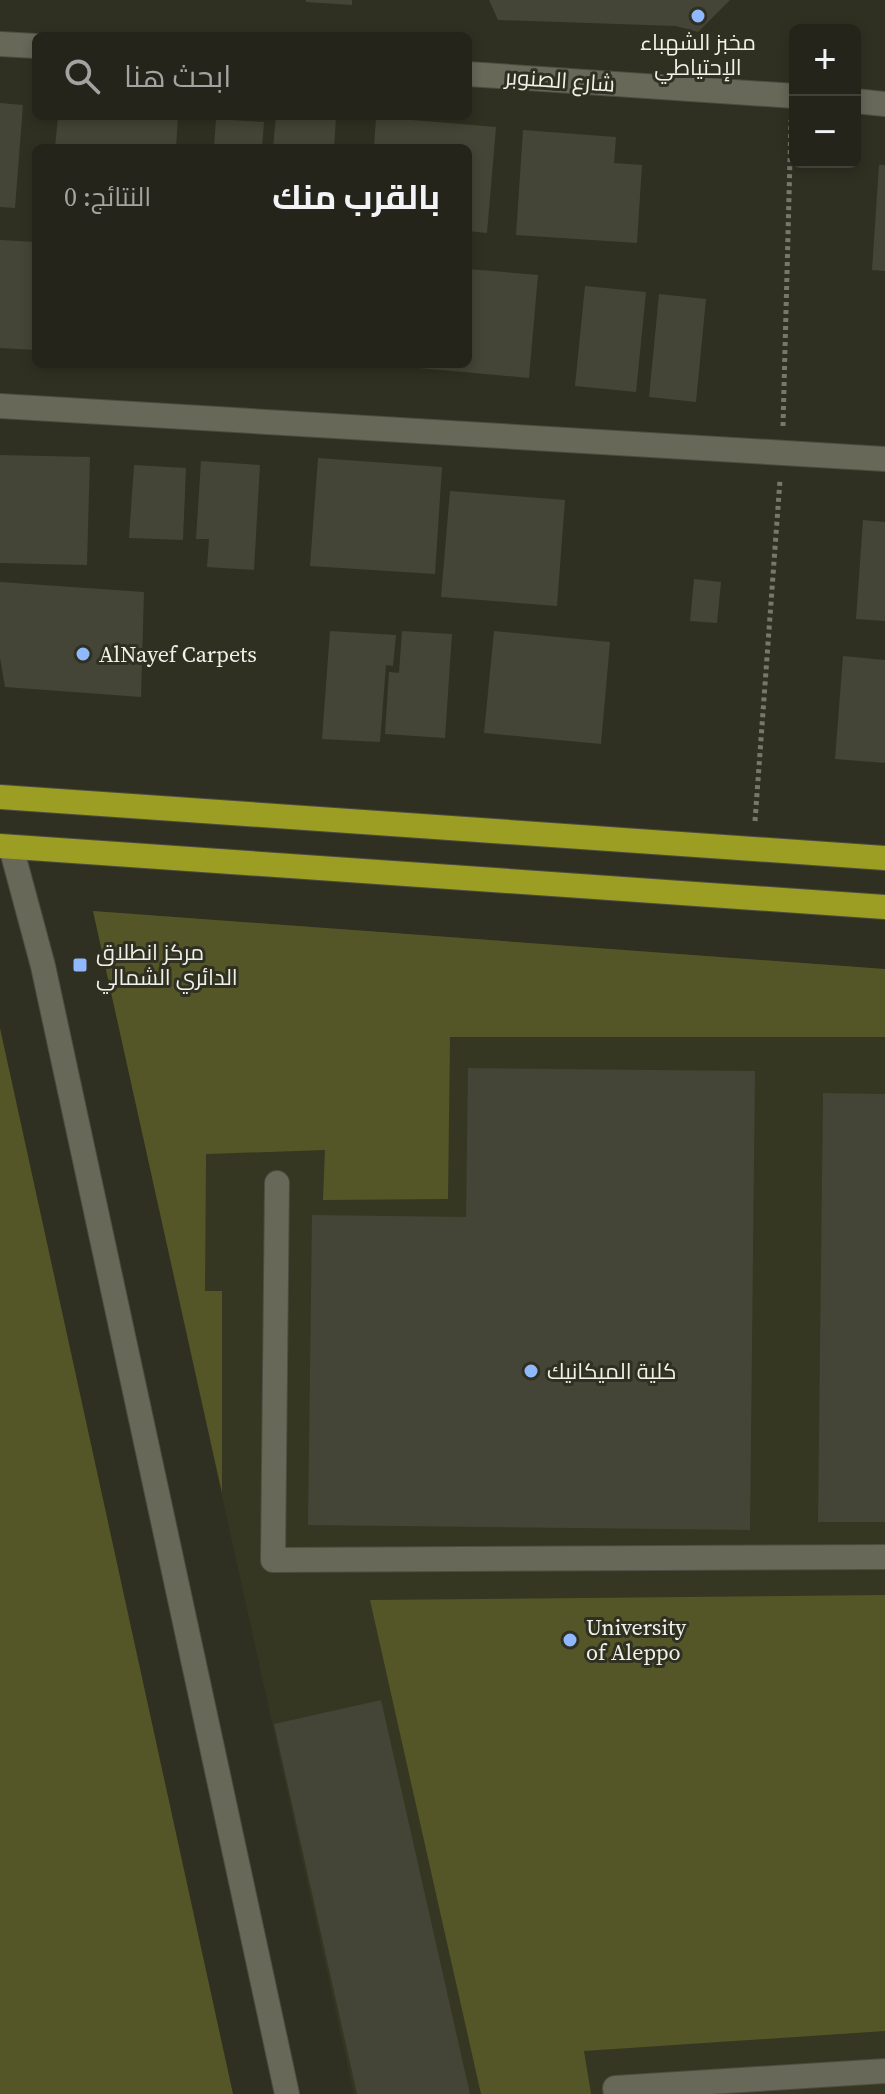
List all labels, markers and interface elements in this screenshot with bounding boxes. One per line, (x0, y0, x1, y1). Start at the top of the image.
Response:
marker: مخبز الشهباء الإحتياطي (689, 7, 707, 25)
map controls (789, 24, 861, 168)
button: + (789, 24, 861, 96)
place label: مخبز الشهباء الإحتياطي (640, 27, 756, 84)
search box (32, 32, 472, 120)
icon: search (60, 54, 104, 98)
text: ابحث هنا (124, 56, 231, 97)
street label: شارع الصنوبر (502, 61, 616, 99)
button: − (789, 96, 861, 168)
text: بالقرب منك (272, 174, 440, 220)
text: النتائج: 0 (64, 179, 151, 215)
place label: AlNayef Carpets (99, 639, 257, 669)
marker: AlNayef Carpets (74, 645, 92, 663)
place label: مركز انطلاق الدائري الشمالي (96, 937, 238, 994)
marker: مركز انطلاق الدائري الشمالي (71, 956, 89, 974)
place label: كلية الميكانيك (547, 1356, 676, 1386)
marker: كلية الميكانيك (522, 1362, 540, 1380)
place label: University of Aleppo (586, 1612, 687, 1667)
marker: University of Aleppo (561, 1631, 579, 1649)

